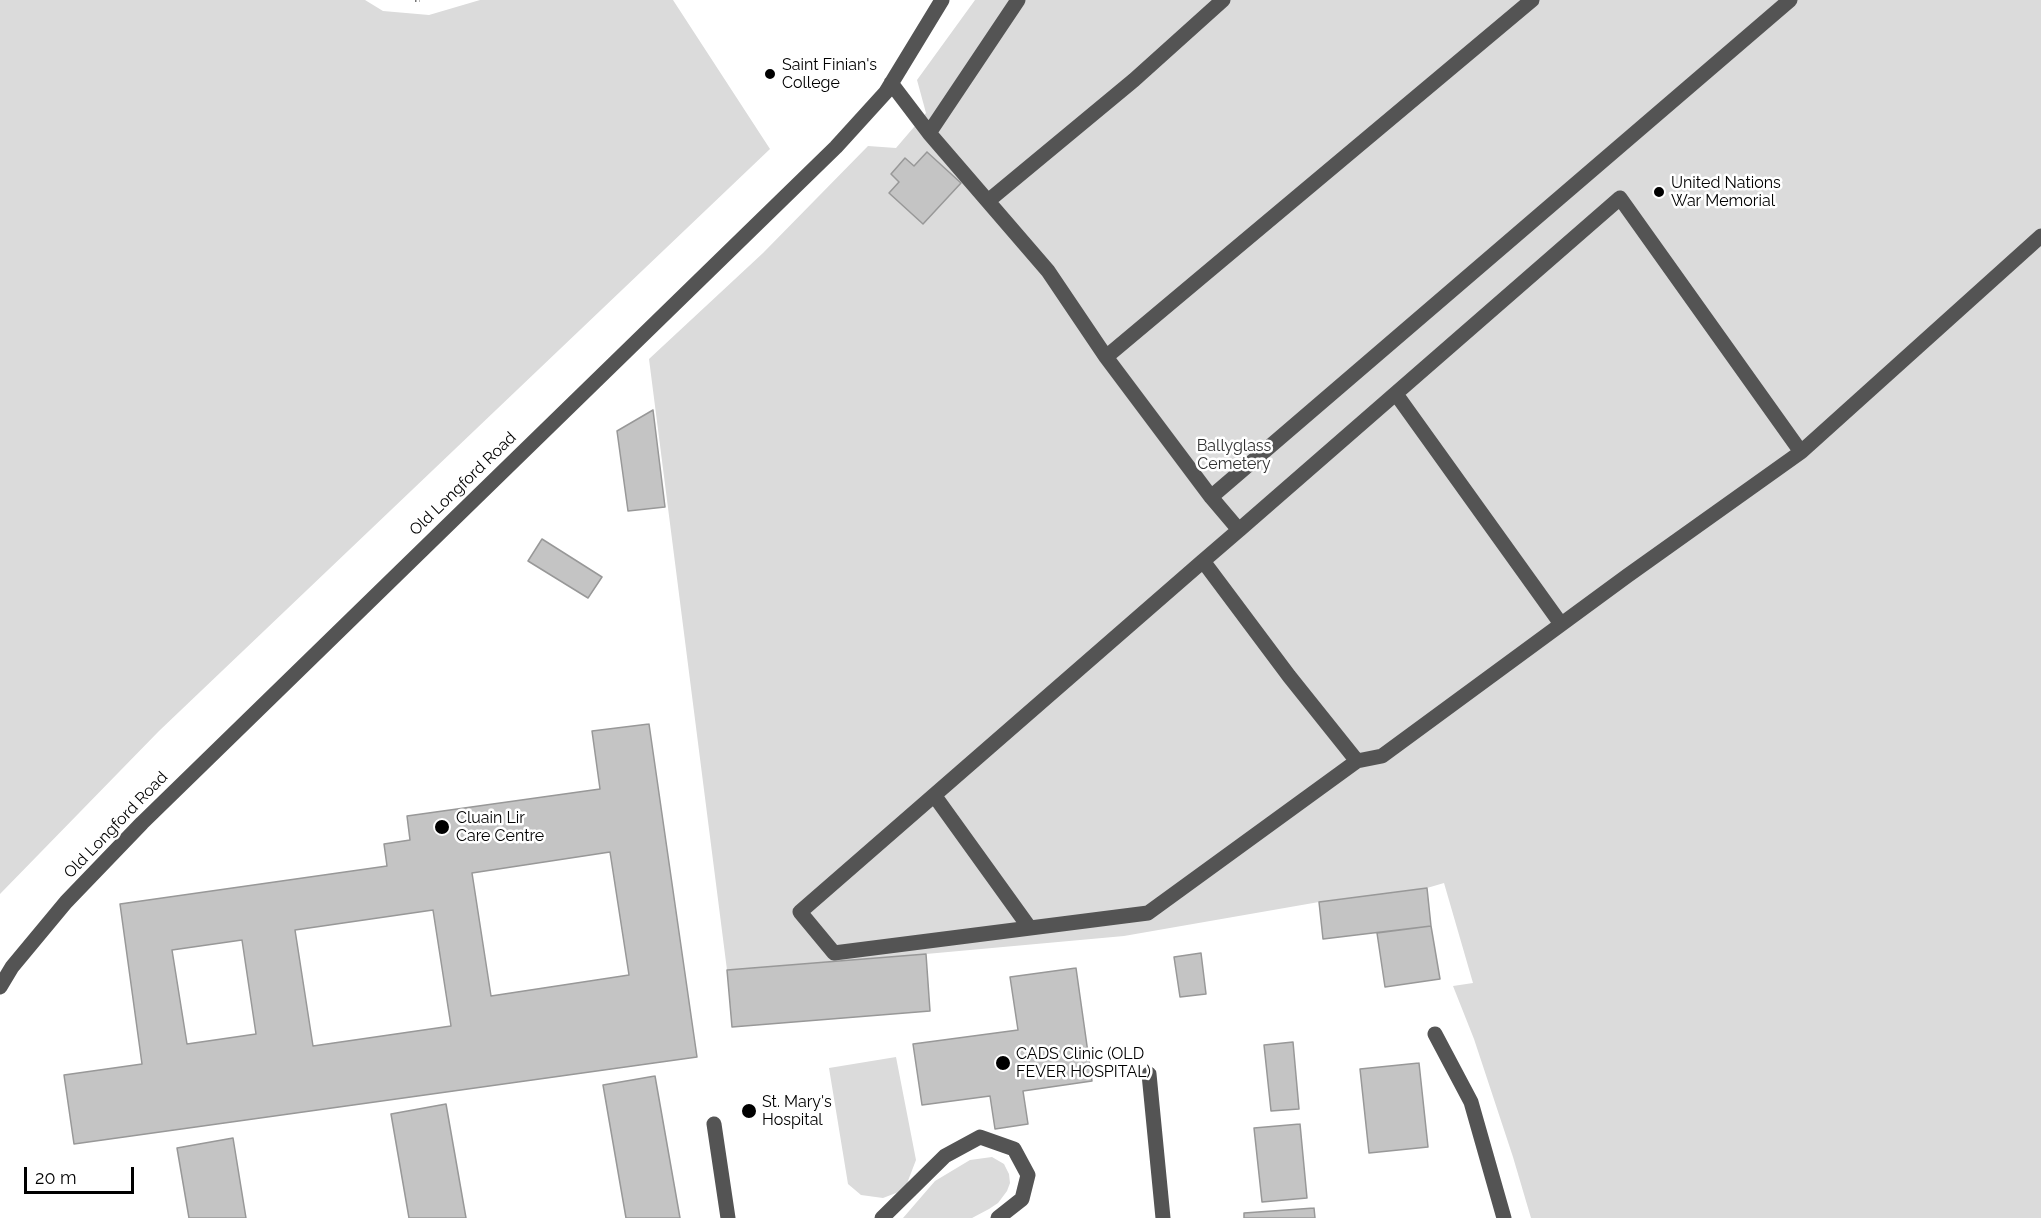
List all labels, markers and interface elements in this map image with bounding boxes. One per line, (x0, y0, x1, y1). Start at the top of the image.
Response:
place label: Saint Finian's College (782, 55, 877, 93)
marker: Saint Finian's College (763, 67, 777, 81)
place label: United Nations War Memorial (1671, 173, 1781, 211)
marker: United Nations War Memorial (1652, 185, 1666, 199)
street label: Old Longford Road (406, 428, 520, 540)
park label: Ballyglass Cemetery (1197, 436, 1271, 474)
street label: Old Longford Road (60, 768, 172, 882)
place label: Cluain Lir Care Centre (456, 808, 544, 846)
marker: Cluain Lir Care Centre (433, 818, 451, 836)
place label: CADS Clinic (OLD FEVER HOSPITAL) (1016, 1044, 1151, 1082)
marker: CADS Clinic (OLD FEVER HOSPITAL) (994, 1054, 1012, 1072)
place label: St. Mary's Hospital (762, 1092, 832, 1130)
marker: St. Mary's Hospital (740, 1102, 758, 1120)
scale bar (27, 1155, 136, 1193)
text: 20 m (35, 1167, 77, 1188)

